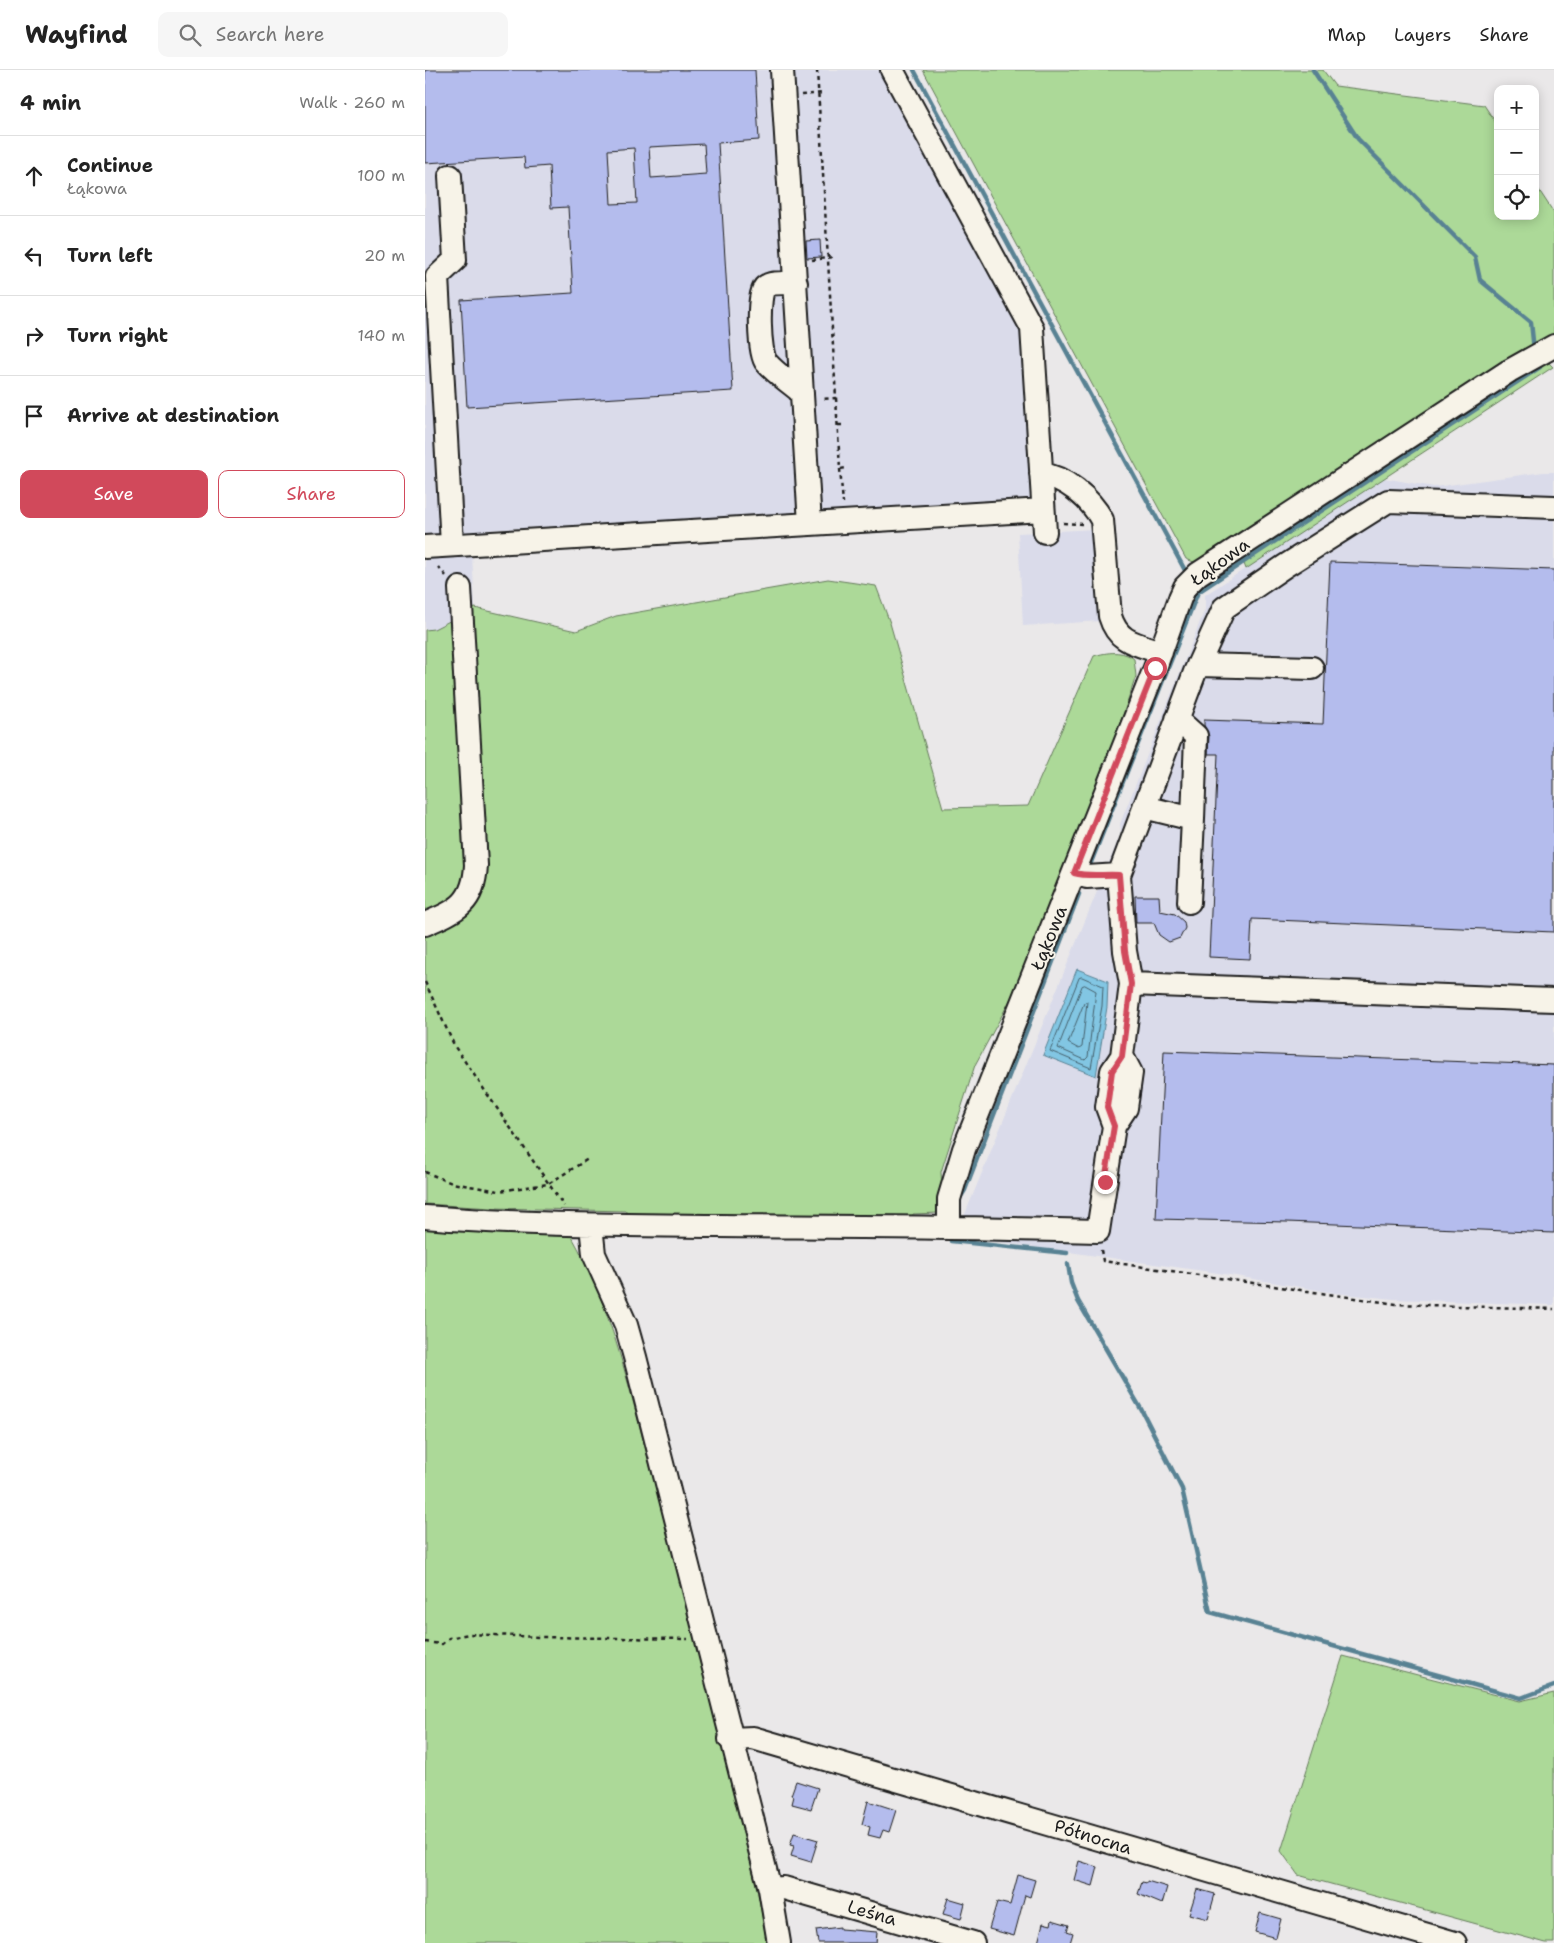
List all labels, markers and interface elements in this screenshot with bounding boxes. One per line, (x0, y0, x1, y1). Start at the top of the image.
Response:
search box (158, 12, 508, 57)
text: Wayfind (25, 19, 128, 51)
icon: search (176, 21, 204, 49)
text: Search here (216, 22, 324, 47)
text: Map (1328, 23, 1366, 47)
text: Layers (1394, 23, 1451, 47)
text: Share (1479, 23, 1529, 47)
map controls (1494, 85, 1539, 220)
button: + (1494, 85, 1539, 130)
text: 4 min (20, 89, 81, 117)
text: Walk · 260 m (299, 92, 405, 113)
button: − (1494, 130, 1539, 175)
text: Continue (67, 153, 153, 178)
icon: ahead (20, 162, 48, 190)
text: 100 m (357, 165, 405, 186)
button: locate (1494, 175, 1539, 220)
text: Łąkowa (67, 178, 127, 199)
icon: left (20, 242, 48, 270)
text: Turn left (67, 243, 153, 268)
text: 20 m (364, 245, 405, 266)
icon: right (20, 322, 48, 350)
text: Turn right (67, 323, 168, 348)
text: 140 m (358, 325, 405, 346)
icon: arrive (20, 402, 48, 430)
text: Arrive at destination (67, 403, 279, 428)
button: Save (20, 470, 208, 518)
button: Share (218, 470, 405, 518)
street label: Łąkowa (1185, 532, 1254, 592)
route start (1144, 657, 1167, 680)
street label: Łąkowa (1025, 902, 1073, 975)
route end (1094, 1171, 1117, 1194)
street label: Północna (1051, 1814, 1135, 1860)
street label: Leśna (845, 1895, 899, 1931)

